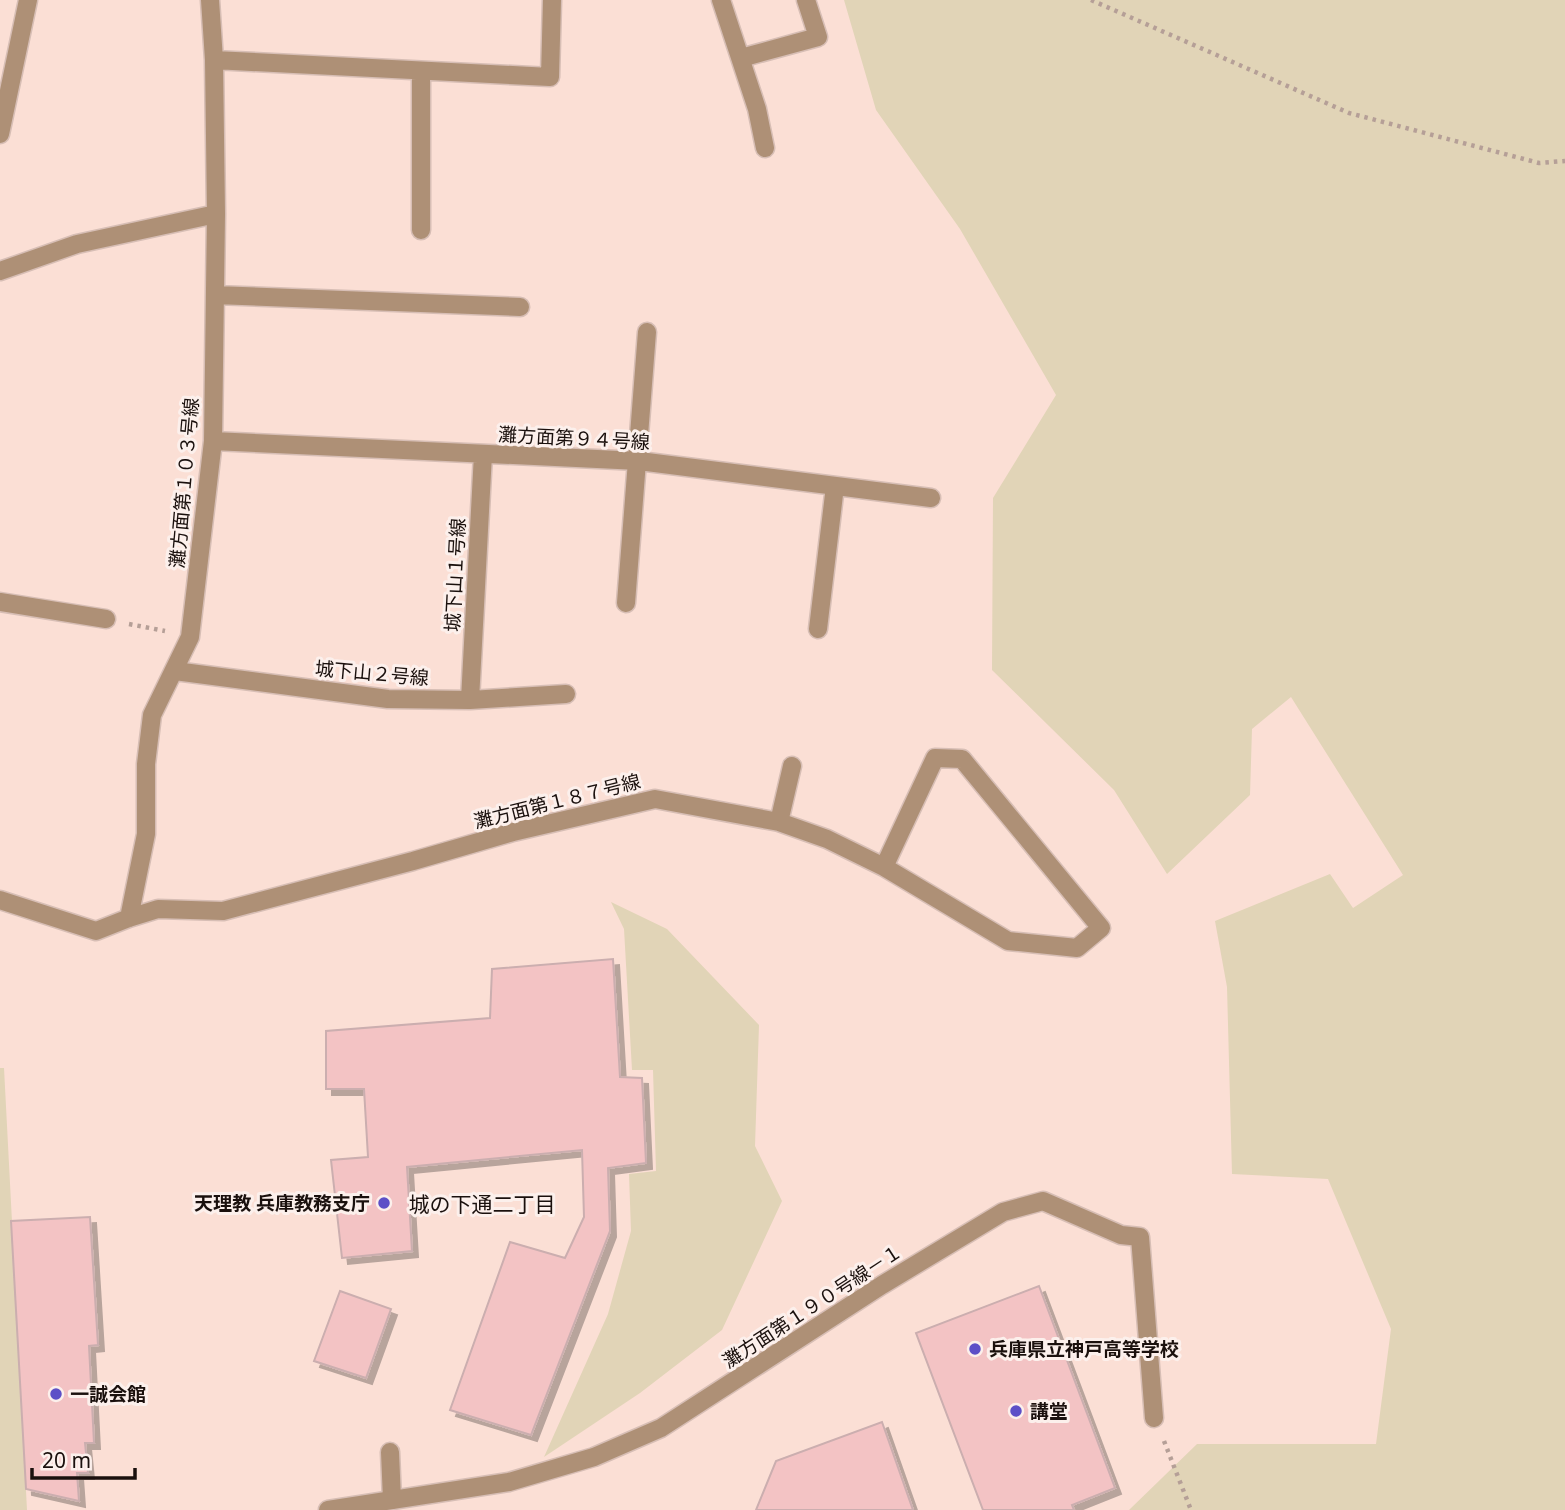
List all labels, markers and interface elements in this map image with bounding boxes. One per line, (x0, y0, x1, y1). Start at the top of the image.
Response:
street label: 灘方面第１０３号線 (164, 397, 204, 569)
street label: 灘方面第９４号線 (497, 421, 651, 455)
street label: 城下山１号線 (439, 517, 471, 633)
street label: 城下山２号線 (314, 655, 430, 691)
street label: 灘方面第１８７号線 (471, 768, 643, 834)
place label: 天理教 兵庫教務支庁 (194, 1190, 370, 1216)
district label: 城の下通二丁目 (409, 1190, 556, 1218)
marker: 天理教 兵庫教務支庁 (376, 1195, 392, 1211)
street label: 灘方面第１９０号線－１ (717, 1238, 907, 1374)
place label: 兵庫県立神戸高等学校 (989, 1336, 1179, 1362)
marker: 兵庫県立神戸高等学校 (967, 1341, 983, 1357)
place label: 一誠会館 (70, 1381, 146, 1407)
marker: 一誠会館 (48, 1386, 64, 1402)
place label: 講堂 (1030, 1398, 1068, 1424)
marker: 講堂 (1008, 1403, 1024, 1419)
scale bar (32, 1436, 135, 1480)
text: 20 m (42, 1446, 91, 1474)

